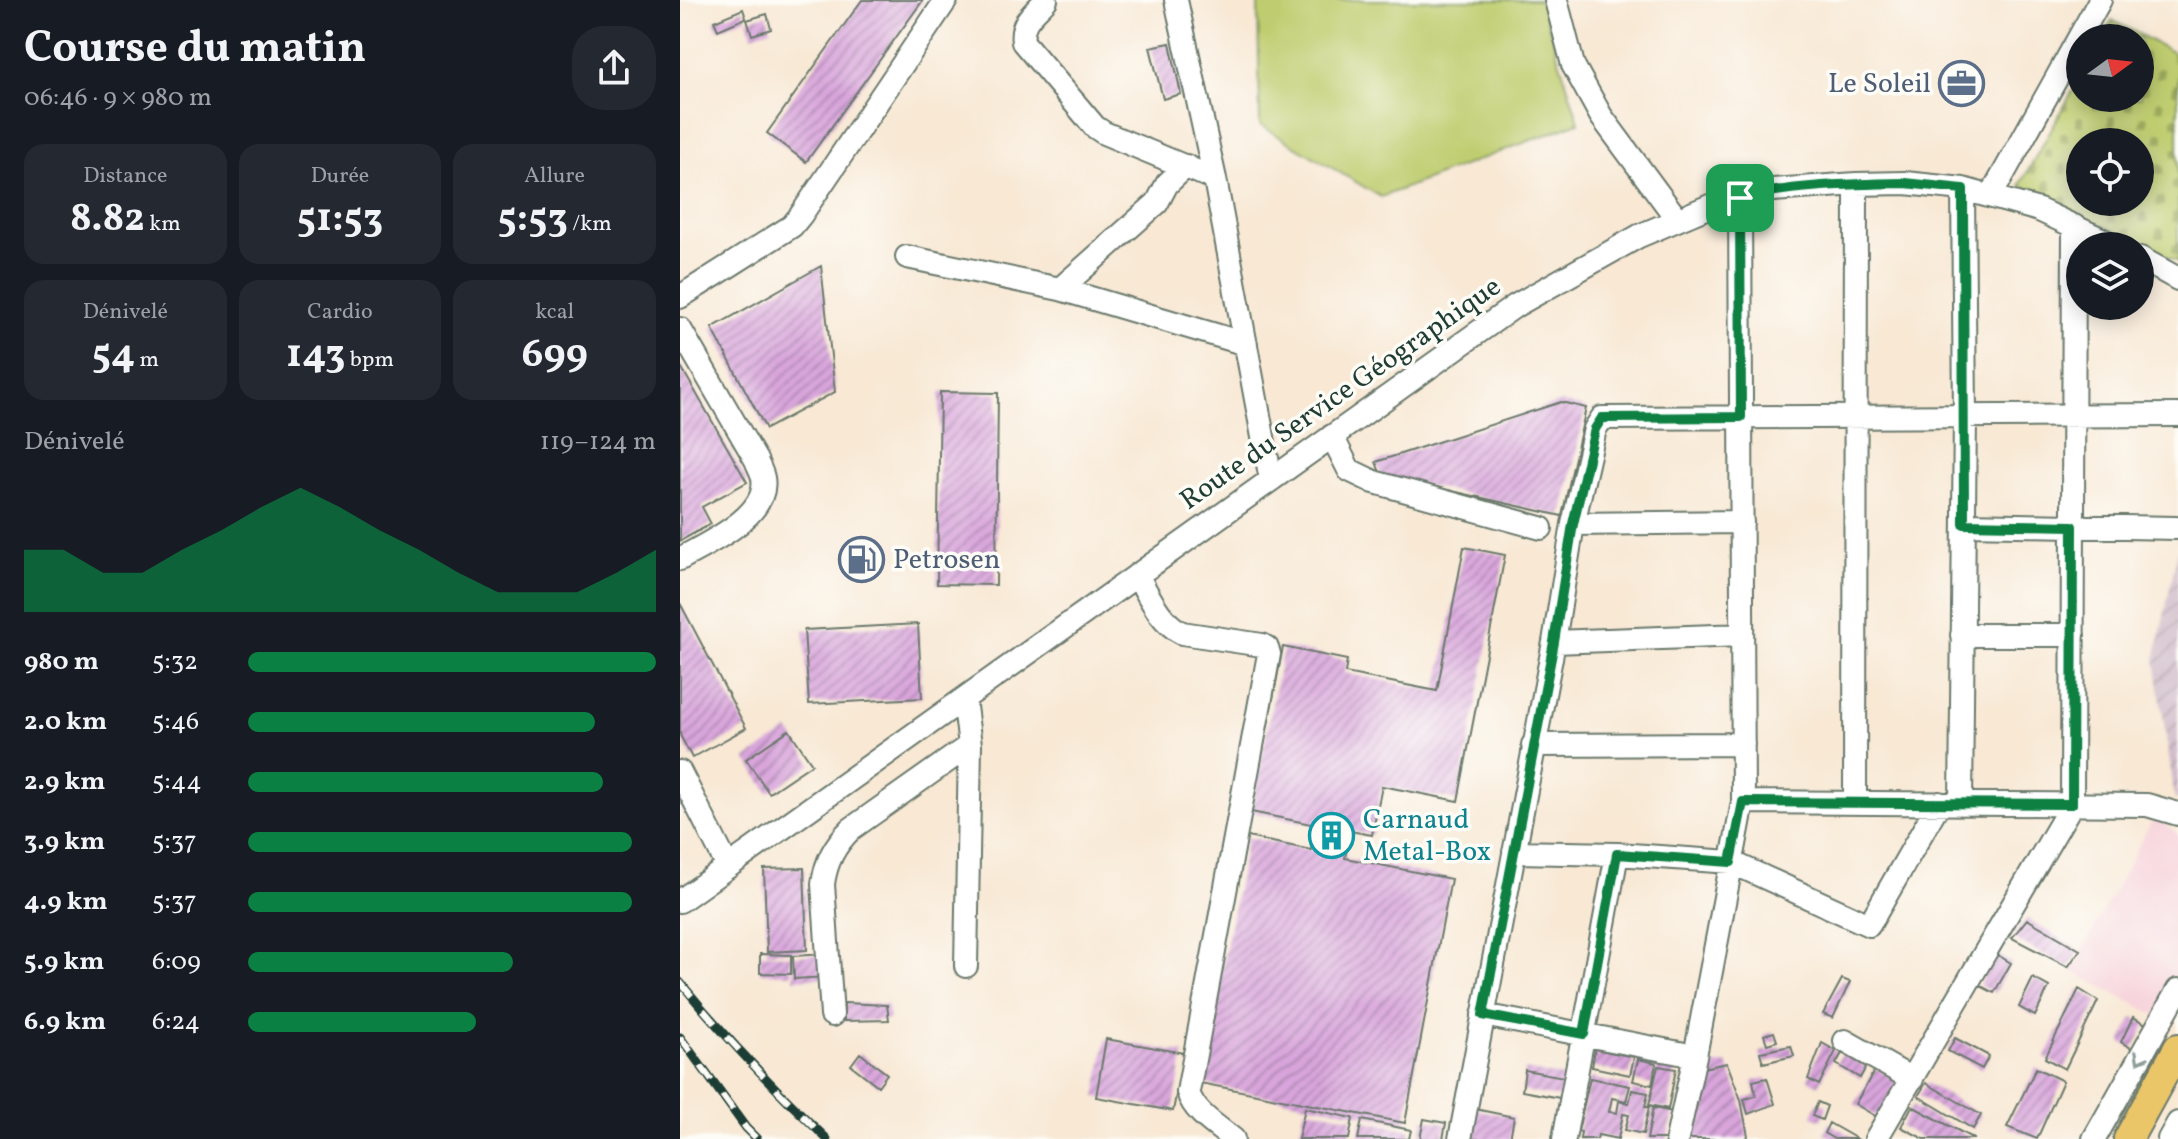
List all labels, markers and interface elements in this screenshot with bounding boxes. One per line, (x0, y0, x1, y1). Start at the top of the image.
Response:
text: Course du matin (24, 19, 366, 80)
north arrow (2066, 24, 2154, 112)
map controls (2066, 24, 2154, 320)
button: share (572, 26, 656, 110)
office icon: Le Soleil (1938, 60, 1986, 108)
place label: Le Soleil (1828, 65, 1931, 104)
text: 06:46 · 9 × 980 m (24, 80, 212, 116)
button: locate (2066, 128, 2154, 216)
text: Distance (83, 161, 167, 192)
text: Durée (311, 161, 369, 192)
text: Allure (524, 161, 585, 192)
pin (1706, 164, 1774, 232)
icon: arrive (1718, 176, 1762, 220)
text: 8.82 (70, 192, 145, 248)
text: 51:53 (297, 192, 383, 248)
text: 5:53 (498, 192, 568, 248)
text: km (145, 209, 181, 240)
text: /km (568, 209, 612, 240)
button: layers (2066, 232, 2154, 320)
street label: Route du Service Géographique (1173, 268, 1509, 520)
text: Dénivelé (83, 297, 168, 328)
text: Cardio (307, 297, 373, 328)
text: kcal (535, 297, 574, 328)
text: 54 (92, 328, 135, 384)
text: 143 (286, 328, 345, 384)
text: 699 (522, 328, 588, 384)
text: m (135, 345, 159, 376)
text: bpm (345, 345, 394, 376)
text: Dénivelé (24, 424, 125, 460)
text: 119–124 m (540, 424, 656, 460)
fuel station icon: Petrosen (838, 536, 886, 584)
place label: Petrosen (893, 541, 1000, 580)
text: 980 m (24, 644, 99, 680)
text: 5:32 (152, 644, 198, 680)
text: 2.0 km (24, 704, 107, 740)
text: 5:46 (152, 704, 199, 740)
text: 2.9 km (24, 764, 105, 800)
text: 5:44 (152, 764, 202, 800)
place label: Carnaud Metal-Box (1363, 801, 1491, 872)
building icon: Carnaud Metal-Box (1308, 812, 1356, 860)
text: 3.9 km (24, 824, 105, 860)
text: 5:37 (152, 824, 197, 860)
text: 4.9 km (24, 884, 108, 920)
text: 5:37 (152, 884, 197, 920)
text: 5.9 km (24, 944, 104, 980)
text: 6:09 (152, 944, 201, 980)
text: 6.9 km (24, 1004, 106, 1040)
text: 6:24 (152, 1004, 200, 1040)
one-way arrow (2134, 1049, 2150, 1064)

